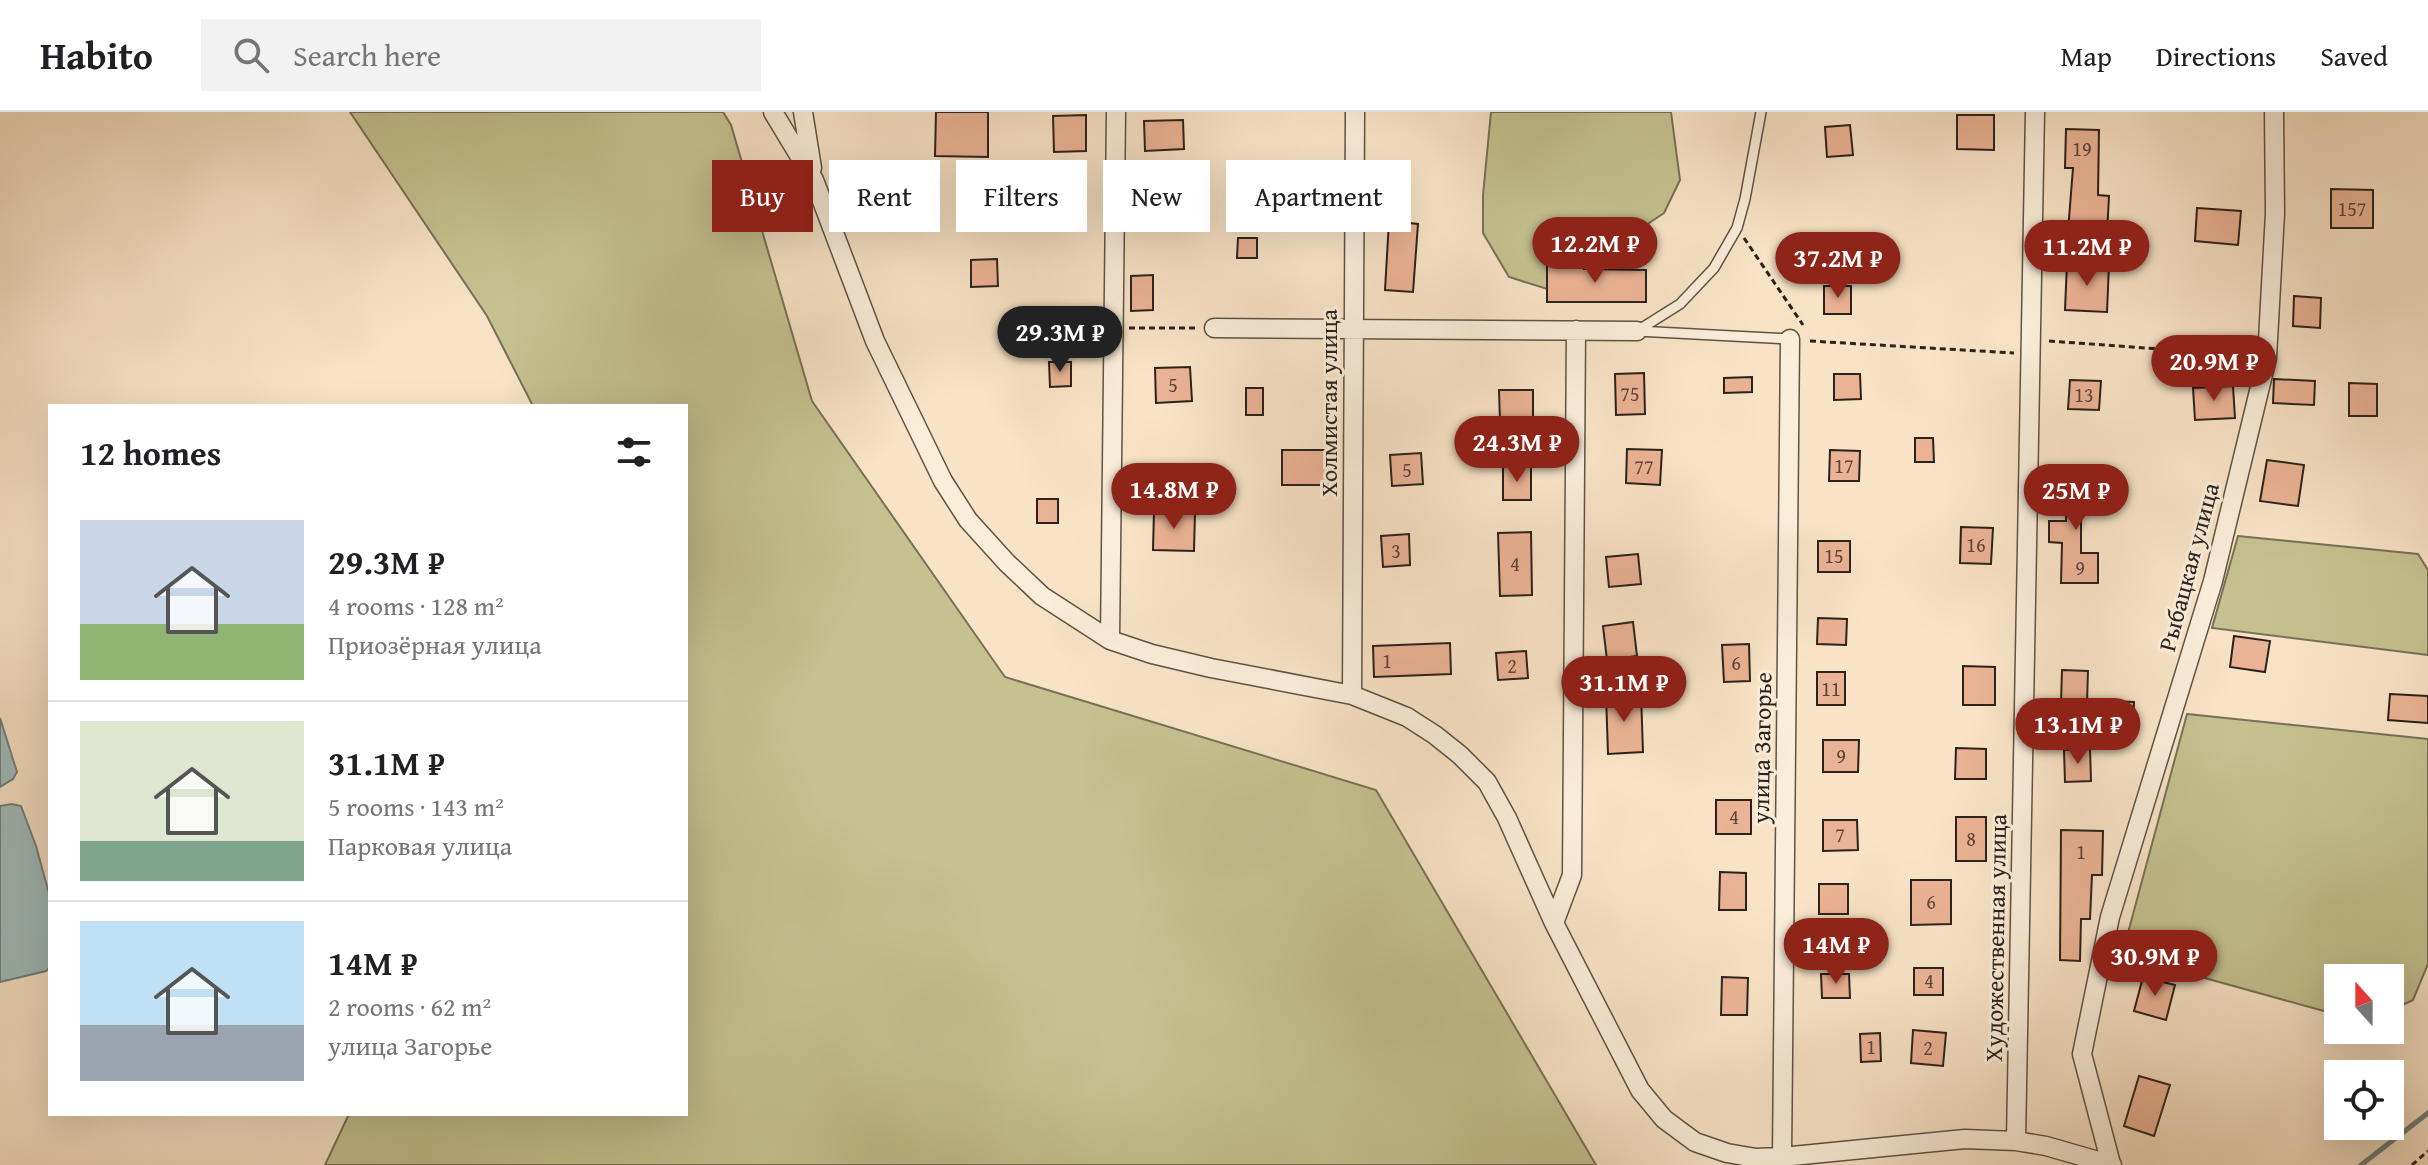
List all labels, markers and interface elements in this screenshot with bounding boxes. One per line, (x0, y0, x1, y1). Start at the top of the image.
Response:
search box (201, 19, 761, 91)
text: Habito (40, 27, 153, 83)
icon: search (229, 33, 273, 77)
text: Search here (293, 33, 441, 77)
text: Map (2060, 35, 2112, 76)
text: Directions (2156, 35, 2276, 76)
text: Saved (2320, 35, 2388, 76)
house number: 19 (2072, 134, 2092, 163)
chip: Buy (712, 160, 813, 232)
chip: Rent (829, 160, 940, 232)
chip: Filters (956, 160, 1087, 232)
chip: New (1103, 160, 1210, 232)
chip: Apartment (1226, 160, 1411, 232)
house number: 157 (2338, 194, 2366, 223)
pin: 12.2M ₽ (1521, 217, 1669, 285)
pin: 11.2M ₽ (2013, 220, 2161, 288)
text: 12.2M ₽ (1550, 223, 1640, 262)
text: 11.2M ₽ (2042, 226, 2132, 265)
pin: 37.2M ₽ (1764, 232, 1912, 300)
text: 37.2M ₽ (1793, 238, 1883, 277)
pin: 29.3M ₽ (986, 306, 1134, 374)
street label: Холмистая улица (1311, 309, 1346, 497)
text: 29.3M ₽ (1015, 312, 1105, 351)
pin: 20.9M ₽ (2140, 335, 2288, 403)
text: 20.9M ₽ (2169, 341, 2259, 380)
house number: 5 (1168, 370, 1178, 399)
house number: 75 (1620, 379, 1640, 408)
house number: 13 (2074, 380, 2094, 409)
pin: 24.3M ₽ (1443, 416, 1591, 484)
text: 24.3M ₽ (1472, 422, 1562, 461)
text: 12 homes (80, 428, 221, 477)
icon: filters (612, 430, 656, 474)
house number: 17 (1834, 451, 1854, 480)
house number: 77 (1634, 452, 1654, 481)
house number: 5 (1402, 455, 1412, 484)
pin: 14.8M ₽ (1100, 463, 1248, 531)
pin: 25M ₽ (2020, 464, 2132, 532)
text: 14.8M ₽ (1129, 469, 1219, 508)
text: 25M ₽ (2042, 470, 2110, 509)
street label: Рыбацкая улица (2149, 478, 2228, 655)
house number: 16 (1966, 530, 1986, 559)
house number: 3 (1391, 536, 1401, 565)
text: 29.3M ₽ (328, 537, 445, 586)
house number: 15 (1824, 541, 1844, 570)
house number: 4 (1510, 549, 1520, 578)
icon: home (144, 552, 240, 648)
house number: 9 (2075, 553, 2085, 582)
text: 4 rooms · 128 m² (328, 586, 504, 625)
text: Приозёрная улица (328, 625, 542, 664)
house number: 1 (1382, 646, 1392, 675)
house number: 6 (1731, 648, 1741, 677)
house number: 2 (1507, 651, 1517, 680)
pin: 31.1M ₽ (1550, 656, 1698, 724)
text: 31.1M ₽ (1579, 662, 1669, 701)
street label: улица Загорье (1743, 672, 1780, 825)
house number: 11 (1821, 674, 1841, 703)
pin: 13.1M ₽ (2004, 698, 2152, 766)
text: 13.1M ₽ (2033, 704, 2123, 743)
text: 31.1M ₽ (328, 738, 445, 787)
house number: 9 (1836, 741, 1846, 770)
icon: home (144, 753, 240, 849)
text: 5 rooms · 143 m² (328, 787, 504, 826)
house number: 4 (1729, 802, 1739, 831)
street label: Художественная улица (1976, 813, 2015, 1062)
house number: 7 (1835, 820, 1845, 849)
house number: 8 (1966, 824, 1976, 853)
text: Парковая улица (328, 826, 512, 865)
house number: 1 (2076, 837, 2086, 866)
house number: 6 (1926, 887, 1936, 916)
pin: 14M ₽ (1780, 918, 1892, 986)
text: 14M ₽ (1802, 924, 1870, 963)
pin: 30.9M ₽ (2081, 930, 2229, 998)
text: 30.9M ₽ (2110, 936, 2200, 975)
text: 14M ₽ (328, 938, 418, 987)
icon: home (144, 953, 240, 1049)
north arrow (2324, 964, 2404, 1044)
map controls (2324, 964, 2404, 1140)
house number: 4 (1924, 966, 1934, 995)
text: 2 rooms · 62 m² (328, 987, 491, 1026)
text: улица Загорье (328, 1026, 493, 1065)
house number: 1 (1866, 1032, 1876, 1061)
house number: 2 (1923, 1033, 1933, 1062)
button: locate (2324, 1060, 2404, 1140)

